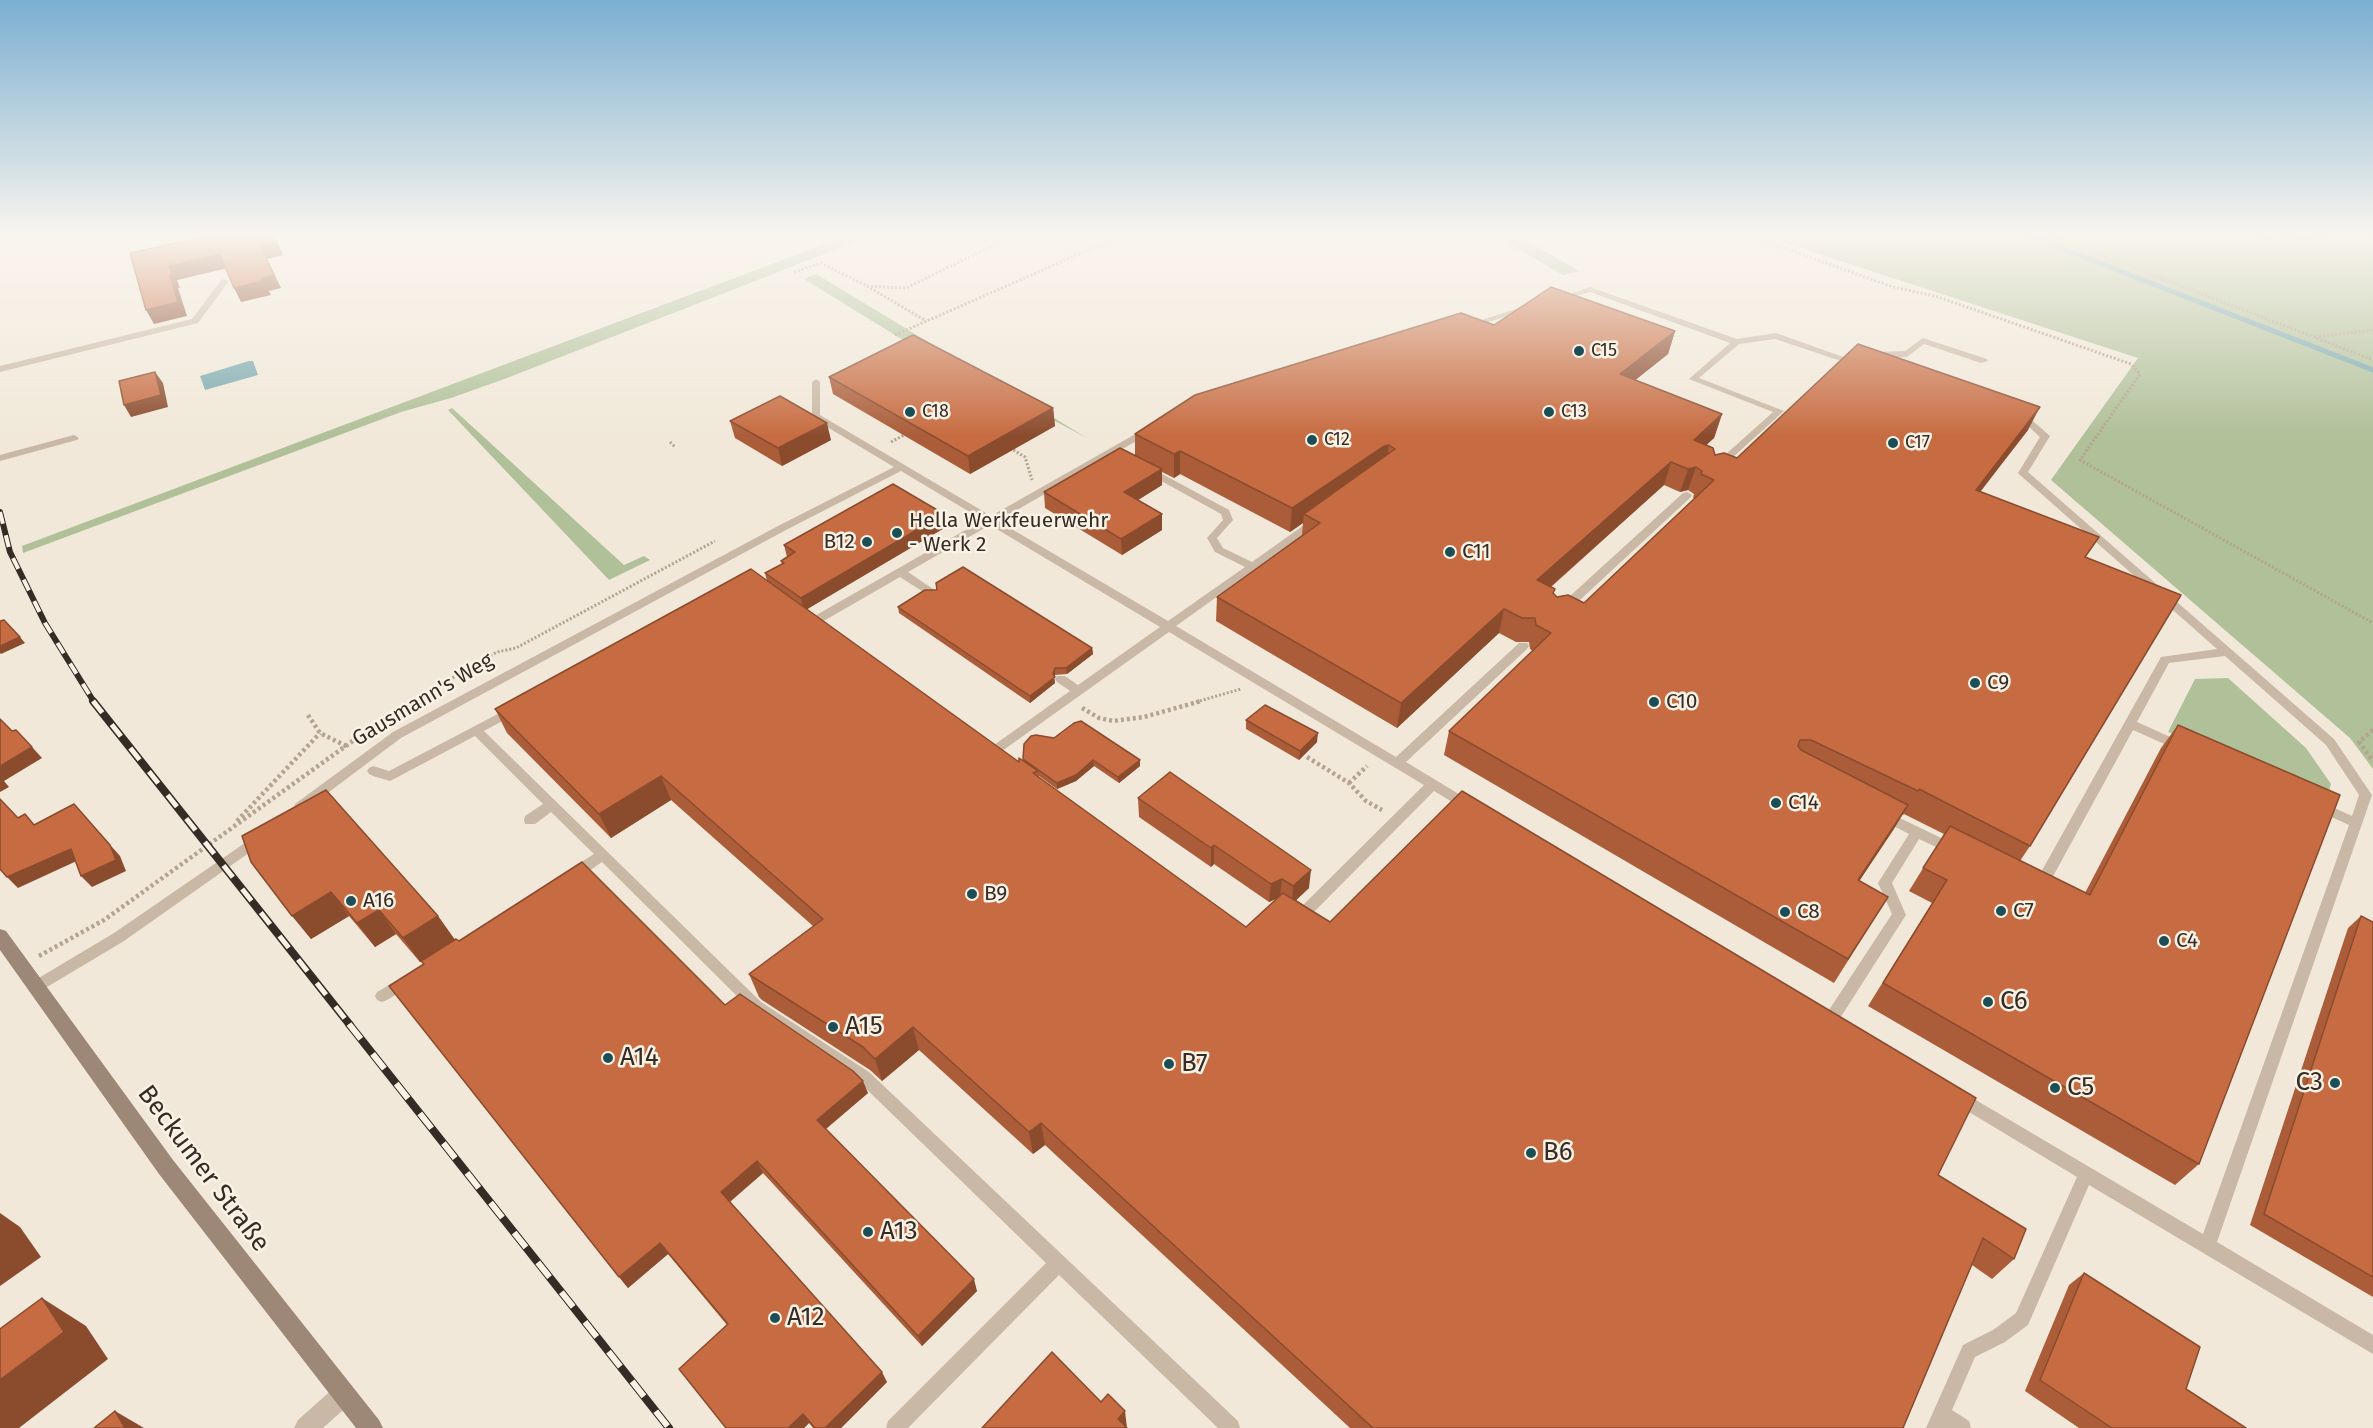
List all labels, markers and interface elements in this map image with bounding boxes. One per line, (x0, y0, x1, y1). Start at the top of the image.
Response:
place label: C15 (1591, 340, 1617, 362)
marker: C15 (1572, 344, 1586, 358)
place label: C18 (922, 401, 949, 423)
place label: C13 (1561, 401, 1587, 423)
marker: C18 (903, 405, 917, 419)
marker: C13 (1542, 405, 1556, 419)
place label: C12 (1324, 429, 1350, 451)
place label: C17 (1905, 432, 1930, 454)
marker: C12 (1305, 433, 1319, 447)
marker: C17 (1886, 436, 1900, 450)
place label: Hella Werkfeuerwehr - Werk 2 (909, 508, 1108, 558)
marker: Hella Werkfeuerwehr - Werk 2 (890, 526, 904, 540)
place label: B12 (824, 529, 855, 555)
marker: B12 (860, 535, 874, 549)
place label: C11 (1462, 539, 1491, 565)
marker: C11 (1443, 545, 1457, 559)
street label: Gausmann's Weg (348, 648, 498, 752)
place label: C9 (1987, 670, 2009, 696)
marker: C9 (1968, 676, 1982, 690)
place label: C10 (1666, 689, 1697, 715)
marker: C10 (1647, 695, 1661, 709)
place label: C14 (1788, 790, 1819, 816)
marker: C14 (1769, 796, 1783, 810)
place label: B9 (984, 881, 1007, 907)
marker: B9 (965, 887, 979, 901)
place label: A16 (363, 888, 394, 914)
marker: A16 (344, 894, 358, 908)
place label: C7 (2013, 898, 2034, 924)
place label: C8 (1797, 899, 1820, 925)
marker: C7 (1994, 904, 2008, 918)
marker: C8 (1778, 905, 1792, 919)
place label: C4 (2176, 928, 2198, 954)
marker: C4 (2157, 934, 2171, 948)
place label: C6 (2000, 986, 2028, 1018)
marker: C6 (1981, 995, 1995, 1009)
place label: A15 (845, 1011, 883, 1043)
marker: A15 (826, 1020, 840, 1034)
place label: A14 (620, 1042, 659, 1074)
place label: B7 (1181, 1048, 1208, 1080)
marker: A14 (601, 1051, 615, 1065)
marker: B7 (1162, 1057, 1176, 1071)
place label: C3 (2295, 1067, 2323, 1099)
place label: C5 (2067, 1072, 2094, 1104)
marker: C3 (2328, 1076, 2342, 1090)
street label: Beckumer Straße (130, 1080, 276, 1258)
marker: C5 (2048, 1081, 2062, 1095)
place label: B6 (1543, 1137, 1573, 1169)
marker: B6 (1524, 1146, 1538, 1160)
place label: A13 (880, 1216, 918, 1248)
marker: A13 (861, 1225, 875, 1239)
place label: A12 (787, 1302, 825, 1334)
marker: A12 (768, 1311, 782, 1325)

